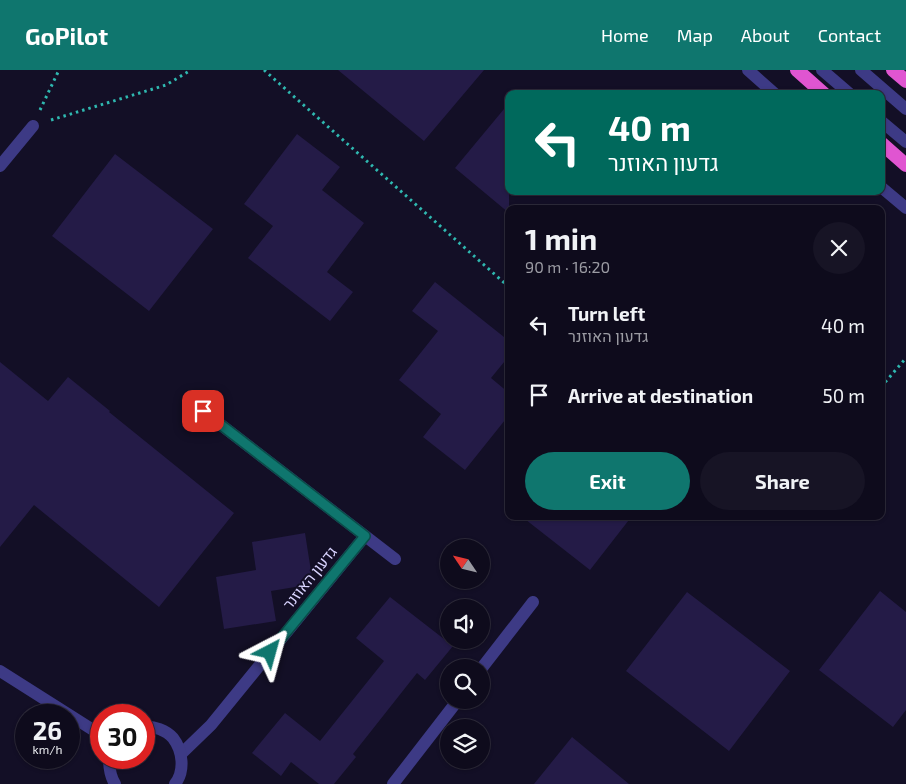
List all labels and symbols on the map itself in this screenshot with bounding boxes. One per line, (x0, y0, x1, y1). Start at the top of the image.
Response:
pin (182, 390, 224, 432)
north arrow (440, 539, 490, 589)
street label: גדעון האוזנר (279, 542, 340, 612)
position arrow (243, 625, 295, 677)
speed limit sign: 30 (90, 704, 155, 769)

